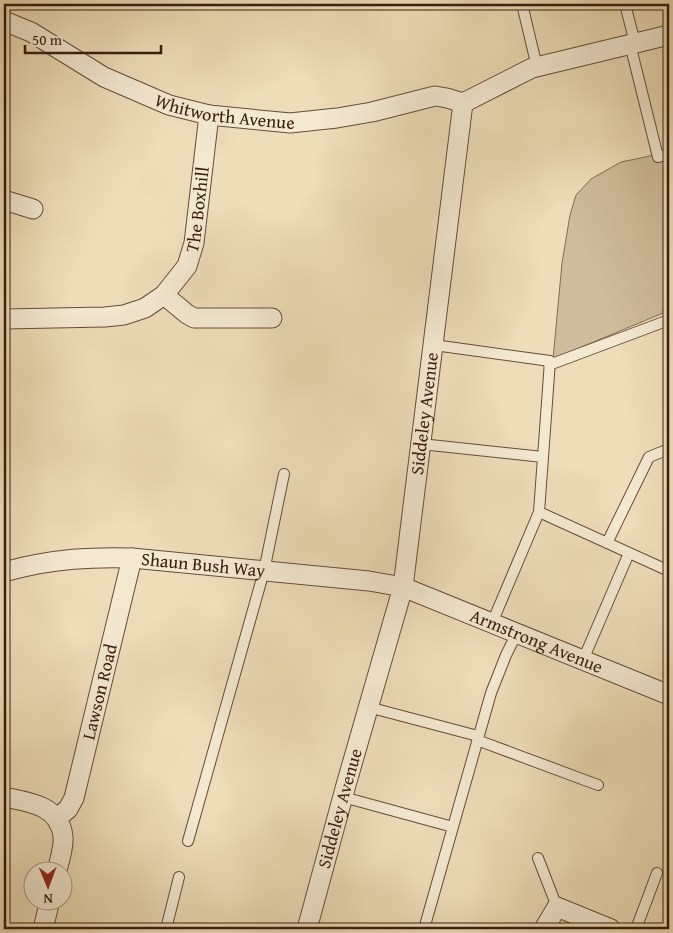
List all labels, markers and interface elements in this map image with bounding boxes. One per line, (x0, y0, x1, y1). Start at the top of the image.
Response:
scale bar (25, 22, 161, 54)
text: 50 m (32, 29, 63, 50)
street label: Whitworth Avenue (150, 86, 296, 136)
street label: The Boxhill (178, 165, 216, 256)
street label: Siddeley Avenue (403, 351, 445, 476)
street label: Shaun Bush Way (140, 545, 267, 584)
street label: Armstrong Avenue (466, 602, 607, 680)
street label: Lawson Road (75, 641, 124, 742)
street label: Siddeley Avenue (310, 745, 369, 871)
north arrow (22, 860, 72, 910)
text: N (43, 889, 53, 909)

